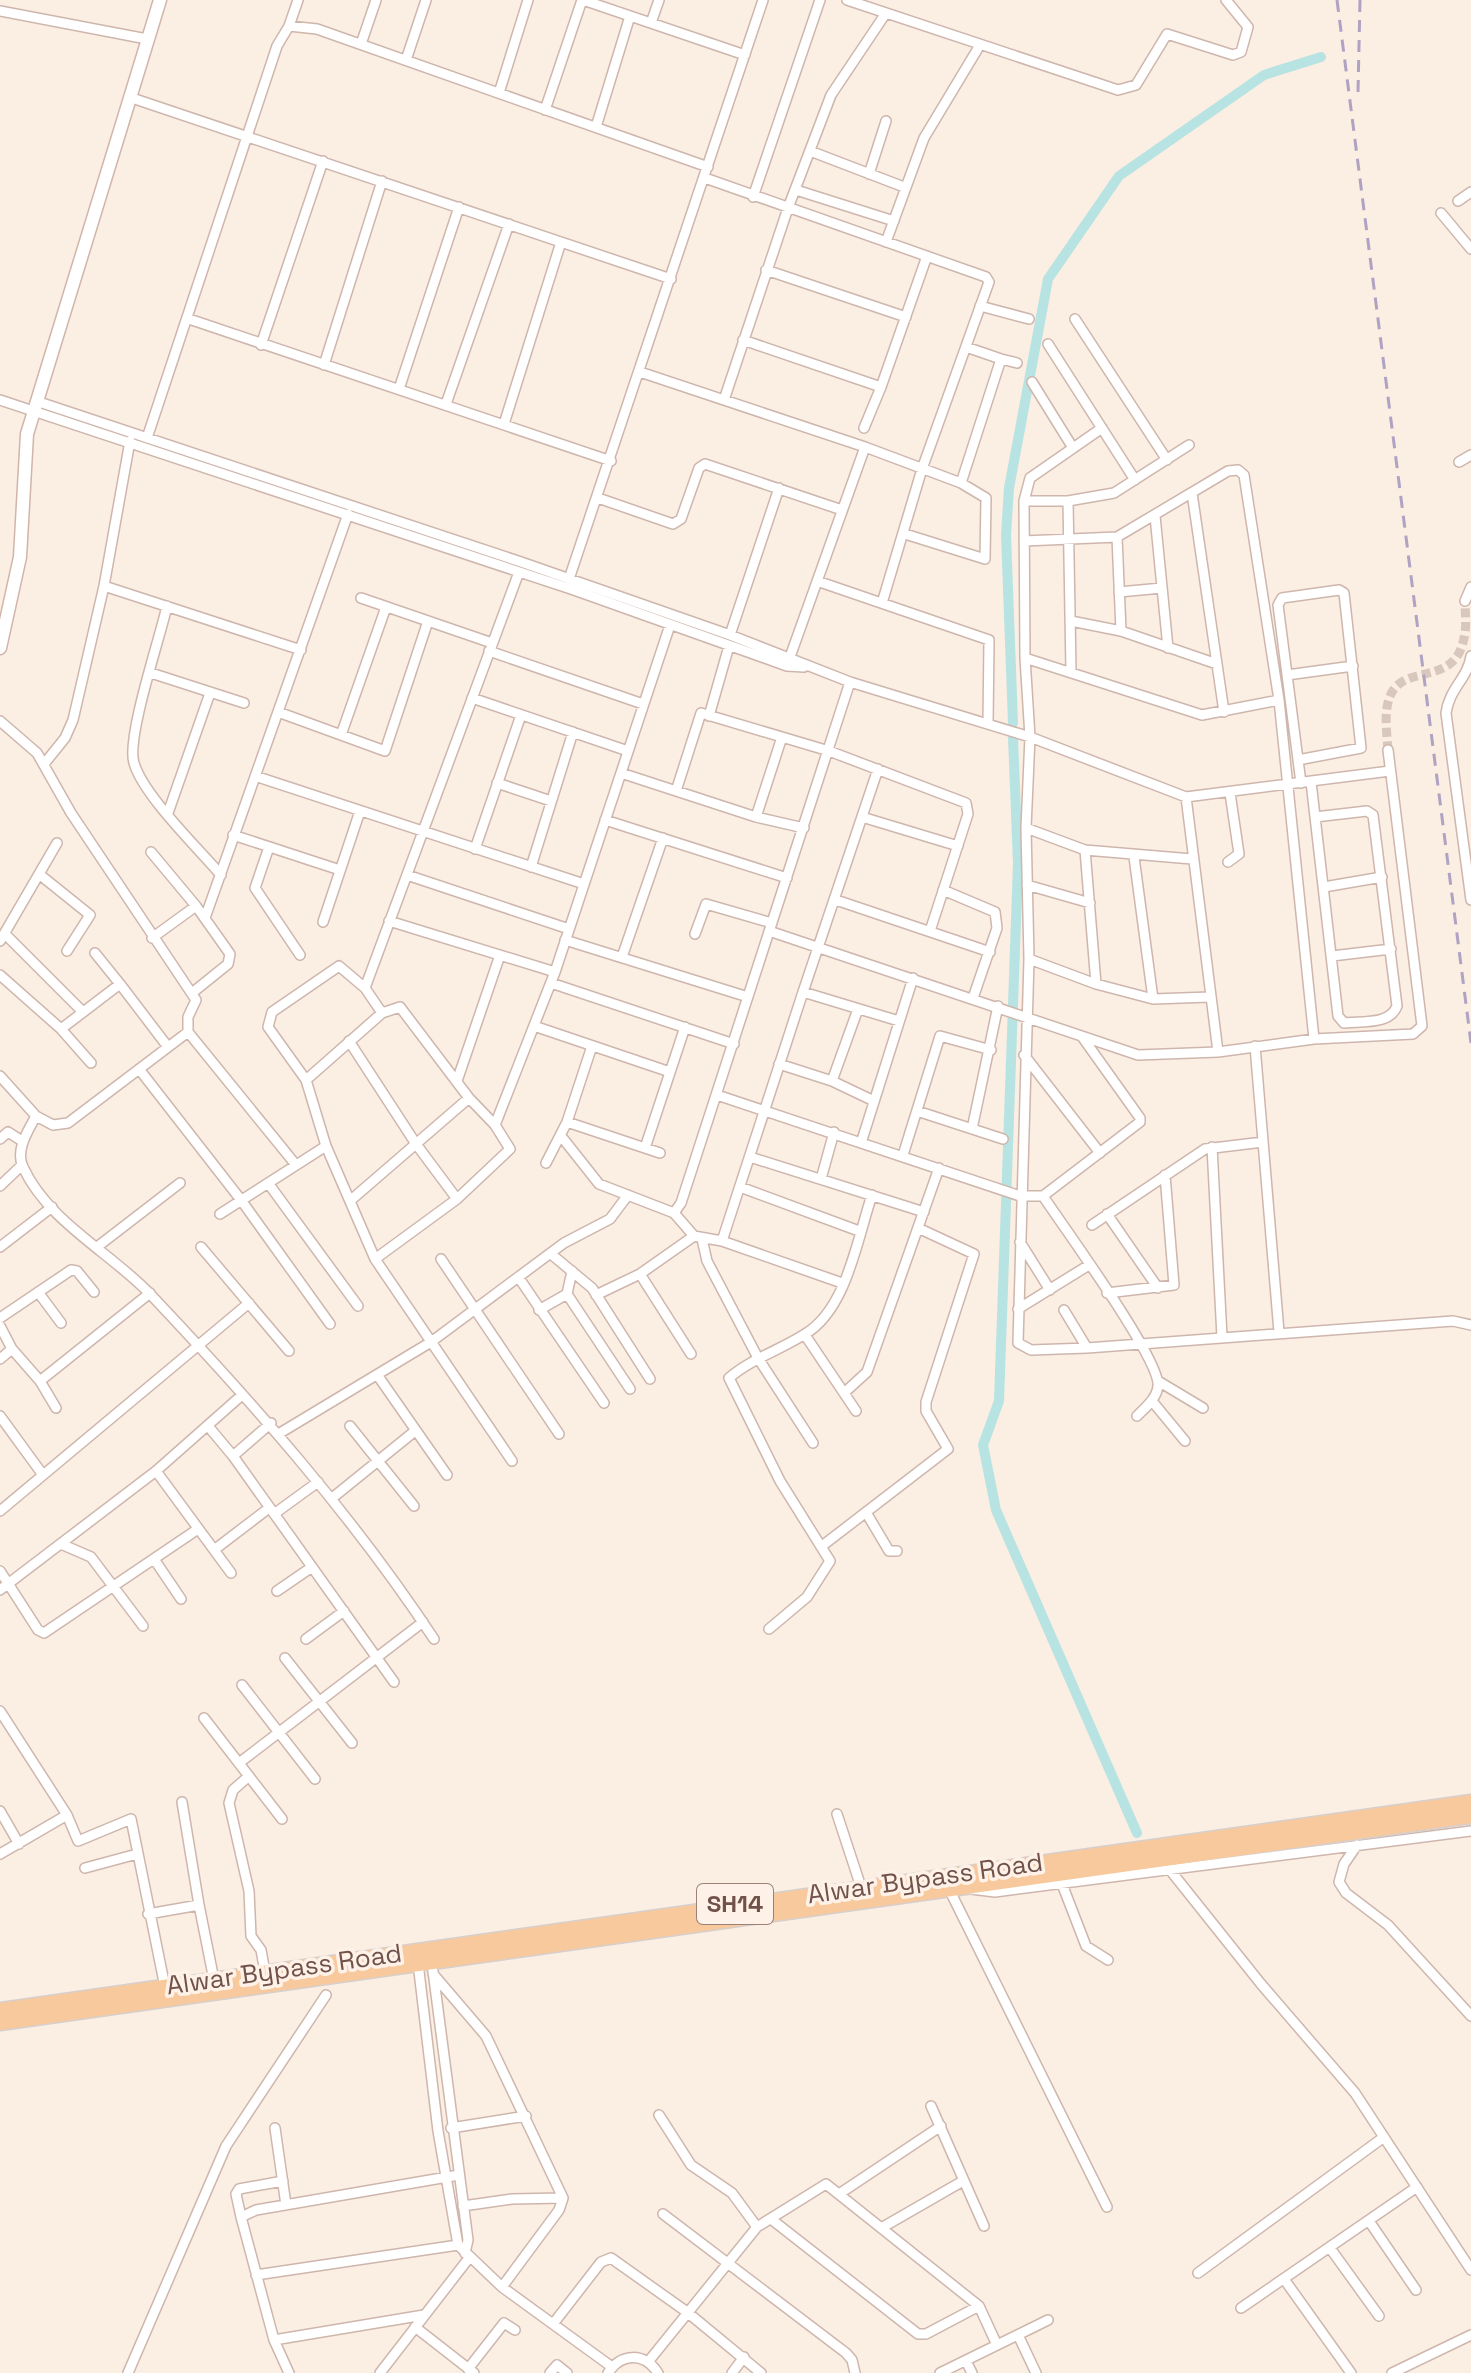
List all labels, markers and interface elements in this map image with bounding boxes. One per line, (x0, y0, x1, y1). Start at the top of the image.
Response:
street label: Alwar Bypass Road (805, 1845, 1045, 1911)
road number: SH14 (697, 1884, 773, 1924)
street label: Alwar Bypass Road (164, 1936, 404, 2002)

